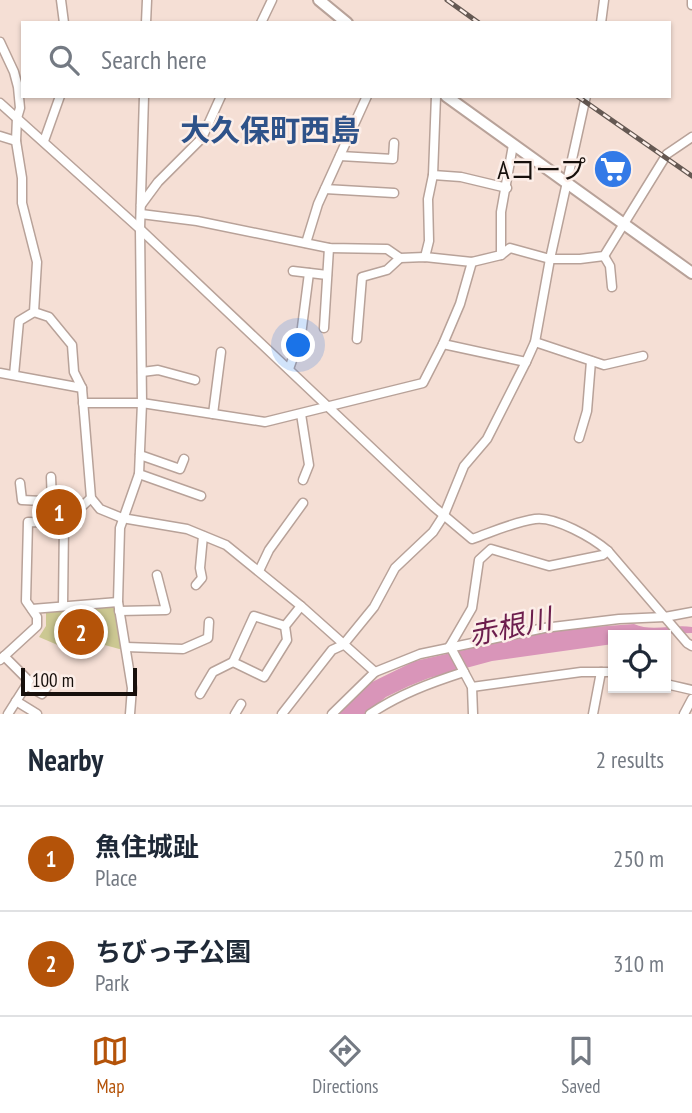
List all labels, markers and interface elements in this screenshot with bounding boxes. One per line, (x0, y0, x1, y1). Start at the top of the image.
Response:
search box (21, 21, 671, 98)
icon: search (45, 41, 83, 79)
text: Search here (101, 43, 207, 76)
district label: 大久保町西島 (180, 110, 360, 149)
supermarket icon: Aコープ (592, 148, 634, 190)
place label: Aコープ (497, 153, 586, 186)
your location (281, 328, 315, 362)
pin: 1 (36, 486, 82, 538)
water label: 赤根川 (465, 599, 558, 653)
pin: 2 (58, 606, 104, 658)
map controls (608, 630, 671, 693)
button: locate (608, 630, 671, 693)
scale bar (21, 665, 136, 697)
text: 100 m (32, 668, 74, 692)
text: Nearby (28, 740, 103, 779)
text: 2 results (596, 745, 664, 774)
text: 魚住城趾 (95, 830, 199, 863)
text: 1 (46, 844, 57, 873)
text: 250 m (613, 844, 664, 873)
text: Place (95, 863, 137, 892)
text: ちびっ子公園 (95, 935, 251, 968)
text: 2 (46, 949, 57, 978)
text: 310 m (613, 949, 664, 978)
text: Park (95, 968, 129, 997)
tab: Map (91, 1032, 129, 1098)
tab: Directions (312, 1032, 378, 1098)
tab: Saved (561, 1032, 601, 1098)

